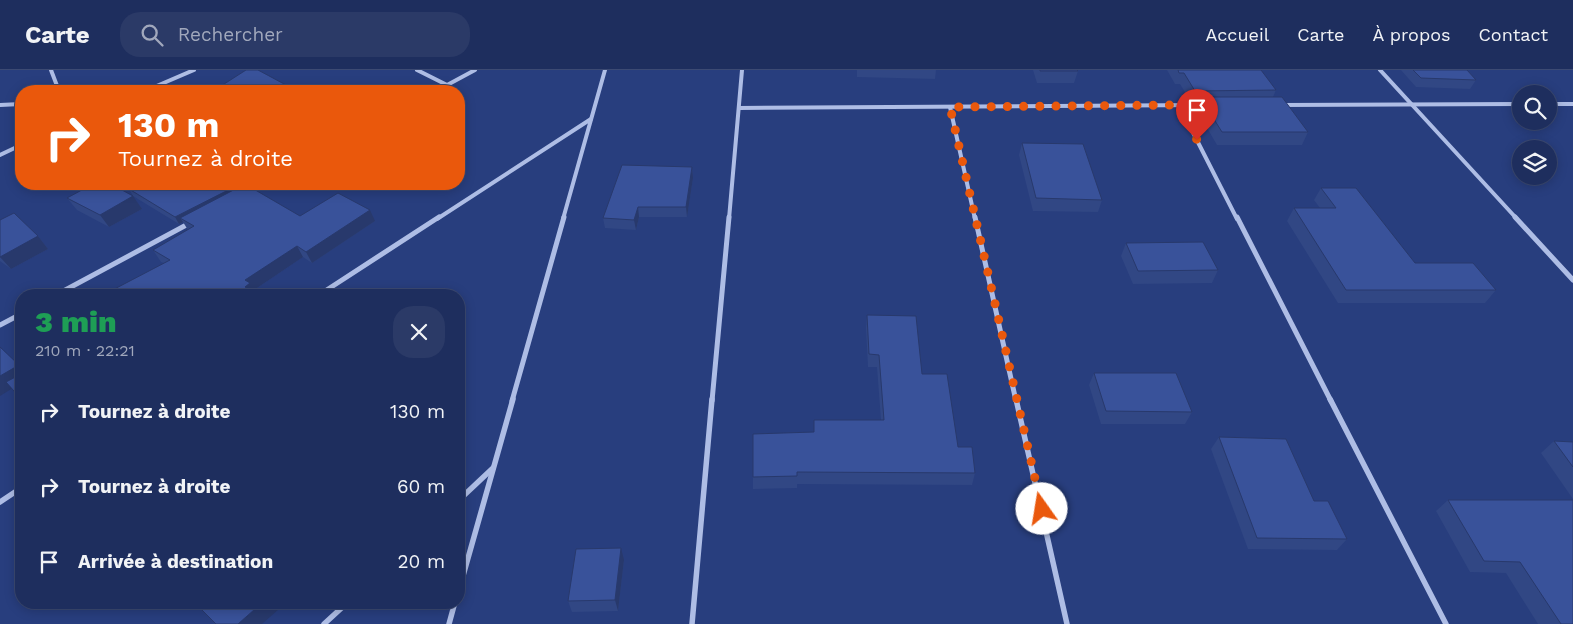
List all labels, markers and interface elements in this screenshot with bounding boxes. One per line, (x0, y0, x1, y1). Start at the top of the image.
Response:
search box (120, 12, 470, 57)
text: Carte (25, 21, 90, 49)
icon: search (138, 21, 166, 49)
text: Rechercher (178, 23, 283, 46)
text: Accueil (1206, 24, 1269, 45)
text: Carte (1297, 24, 1344, 45)
text: À propos (1372, 24, 1450, 45)
text: Contact (1478, 24, 1548, 45)
map controls (1512, 85, 1557, 185)
button: search (1512, 85, 1557, 130)
pin (1176, 89, 1218, 140)
icon: arrive (1183, 96, 1211, 124)
text: 130 m (118, 104, 219, 146)
icon: right (35, 105, 100, 170)
button: layers (1512, 140, 1557, 185)
text: Tournez à droite (118, 146, 293, 171)
text: 3 min (35, 304, 117, 339)
button: close (393, 306, 445, 358)
text: 210 m · 22:21 (35, 341, 135, 360)
icon: right (35, 398, 63, 426)
text: Tournez à droite (78, 400, 230, 423)
text: 130 m (390, 400, 445, 423)
icon: right (35, 473, 63, 501)
text: Tournez à droite (78, 475, 230, 498)
text: 60 m (397, 475, 445, 498)
position arrow (1015, 482, 1067, 534)
icon: arrive (35, 548, 63, 576)
text: Arrivée à destination (78, 550, 273, 573)
text: 20 m (398, 550, 445, 573)

